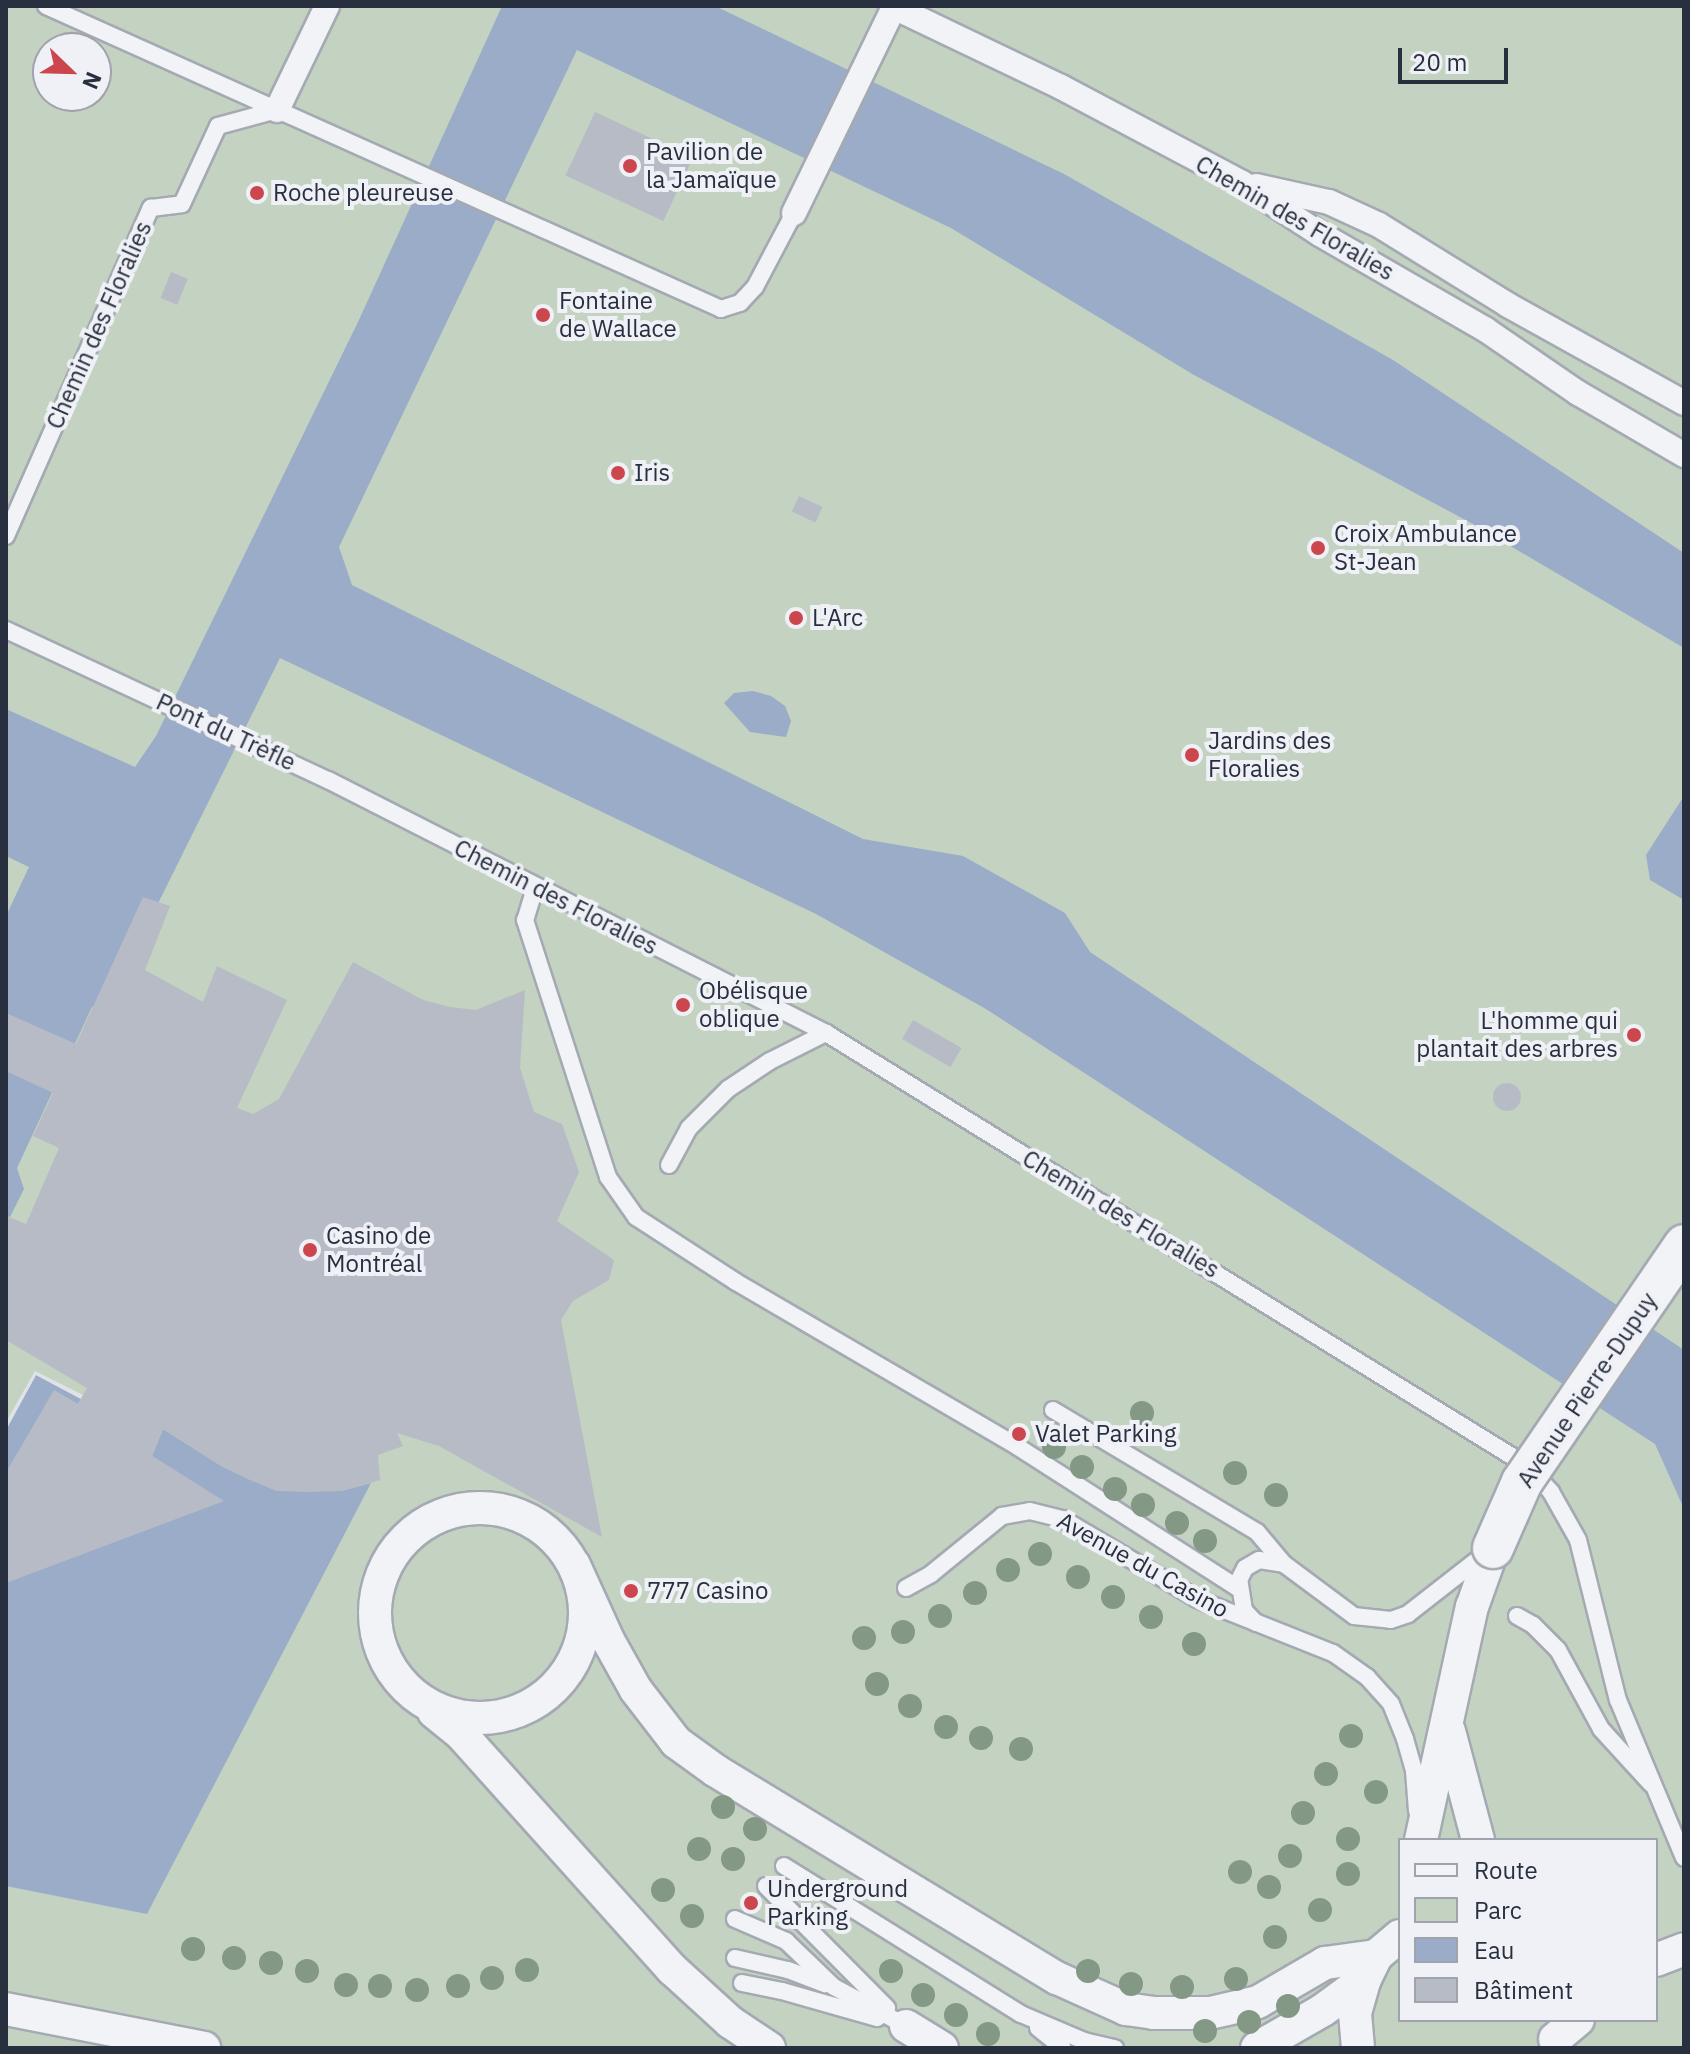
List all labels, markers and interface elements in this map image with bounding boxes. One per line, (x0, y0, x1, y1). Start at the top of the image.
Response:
north arrow (32, 32, 112, 112)
scale bar (1402, 32, 1512, 82)
text: 20 m (1412, 46, 1467, 78)
text: N (76, 68, 109, 94)
place label: Pavilion de la Jamaïque (646, 138, 777, 194)
street label: Chemin des Floralies (1190, 149, 1400, 287)
marker: Pavilion de la Jamaïque (621, 157, 639, 175)
place label: Roche pleureuse (273, 179, 454, 207)
marker: Roche pleureuse (248, 184, 266, 202)
street label: Chemin des Floralies (40, 217, 158, 433)
place label: Fontaine de Wallace (559, 287, 677, 343)
marker: Fontaine de Wallace (534, 306, 552, 324)
place label: Iris (634, 459, 670, 487)
marker: Iris (609, 464, 627, 482)
place label: Croix Ambulance St-Jean (1334, 520, 1517, 576)
marker: Croix Ambulance St-Jean (1309, 539, 1327, 557)
place label: L'Arc (812, 604, 863, 632)
marker: L'Arc (787, 609, 805, 627)
street label: Pont du Trèfle (152, 687, 300, 777)
place label: Jardins des Floralies (1208, 727, 1331, 783)
marker: Jardins des Floralies (1183, 746, 1201, 764)
street label: Chemin des Floralies (449, 833, 663, 961)
place label: Obélisque oblique (699, 977, 808, 1033)
marker: Obélisque oblique (674, 996, 692, 1014)
place label: L'homme qui plantait des arbres (1416, 1007, 1618, 1063)
marker: L'homme qui plantait des arbres (1625, 1026, 1643, 1044)
street label: Chemin des Floralies (1017, 1144, 1225, 1284)
place label: Casino de Montréal (326, 1222, 431, 1278)
marker: Casino de Montréal (301, 1241, 319, 1259)
street label: Avenue Pierre-Dupuy (1511, 1287, 1663, 1493)
place label: Valet Parking (1035, 1420, 1176, 1448)
marker: Valet Parking (1010, 1425, 1028, 1443)
street label: Avenue du Casino (1052, 1506, 1234, 1624)
place label: 777 Casino (647, 1577, 768, 1605)
marker: 777 Casino (622, 1582, 640, 1600)
legend (1398, 1838, 1658, 2022)
text: Route (1474, 1854, 1538, 1886)
place label: Underground Parking (767, 1875, 908, 1931)
marker: Underground Parking (742, 1894, 760, 1912)
text: Parc (1474, 1894, 1522, 1926)
text: Eau (1474, 1934, 1514, 1966)
text: Bâtiment (1474, 1974, 1573, 2006)

